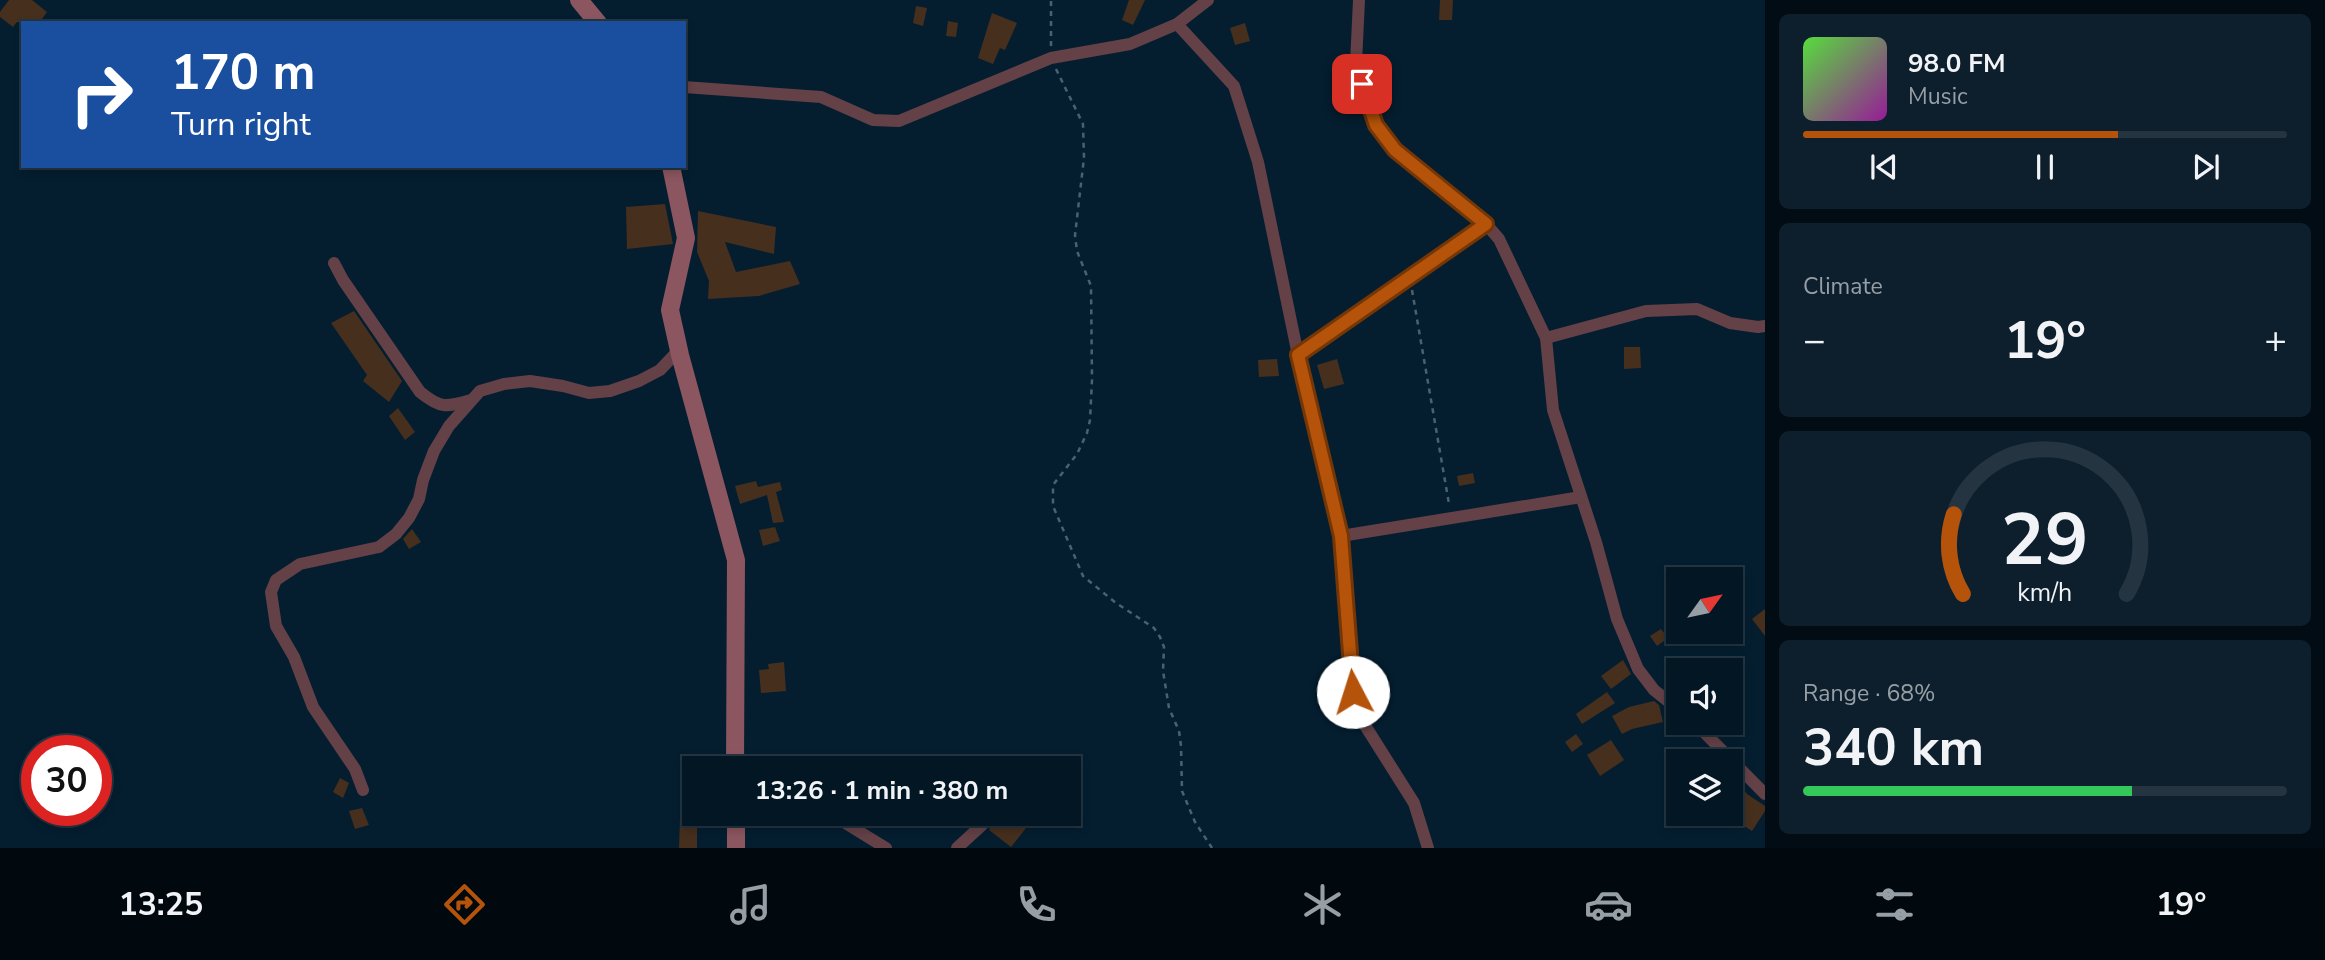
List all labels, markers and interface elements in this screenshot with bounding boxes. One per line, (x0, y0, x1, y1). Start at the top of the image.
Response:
text: 170 m (171, 39, 315, 106)
text: 98.0 FM (1908, 46, 2005, 81)
icon: right (56, 49, 147, 140)
pin (1332, 54, 1392, 114)
icon: arrive (1343, 65, 1381, 103)
text: Music (1908, 81, 1968, 112)
text: Turn right (171, 103, 311, 146)
icon: previous (1865, 148, 1903, 186)
icon: pause (2026, 148, 2064, 186)
icon: next (2187, 148, 2225, 186)
text: Climate (1803, 271, 1883, 302)
text: 19° (2004, 305, 2086, 376)
text: − (1803, 315, 1826, 366)
text: + (2264, 315, 2287, 366)
text: 29 (2001, 491, 2089, 591)
north arrow (1666, 567, 1743, 644)
map controls (1666, 567, 1743, 826)
text: km/h (2017, 576, 2073, 610)
position arrow (1316, 655, 1390, 729)
button: sound (1666, 658, 1743, 735)
text: Range · 68% (1803, 678, 1935, 709)
text: 340 km (1803, 712, 1984, 783)
speed limit sign: 30 (21, 735, 112, 826)
button: layers (1666, 749, 1743, 826)
text: 13:26 · 1 min · 380 m (755, 773, 1008, 808)
icon: directions (440, 880, 489, 929)
icon: music (726, 880, 775, 929)
icon: phone (1012, 880, 1061, 929)
icon: climate (1298, 880, 1347, 929)
icon: car (1584, 880, 1633, 929)
icon: filters (1870, 880, 1919, 929)
text: 13:25 (118, 883, 203, 926)
text: 19° (2156, 883, 2206, 926)

